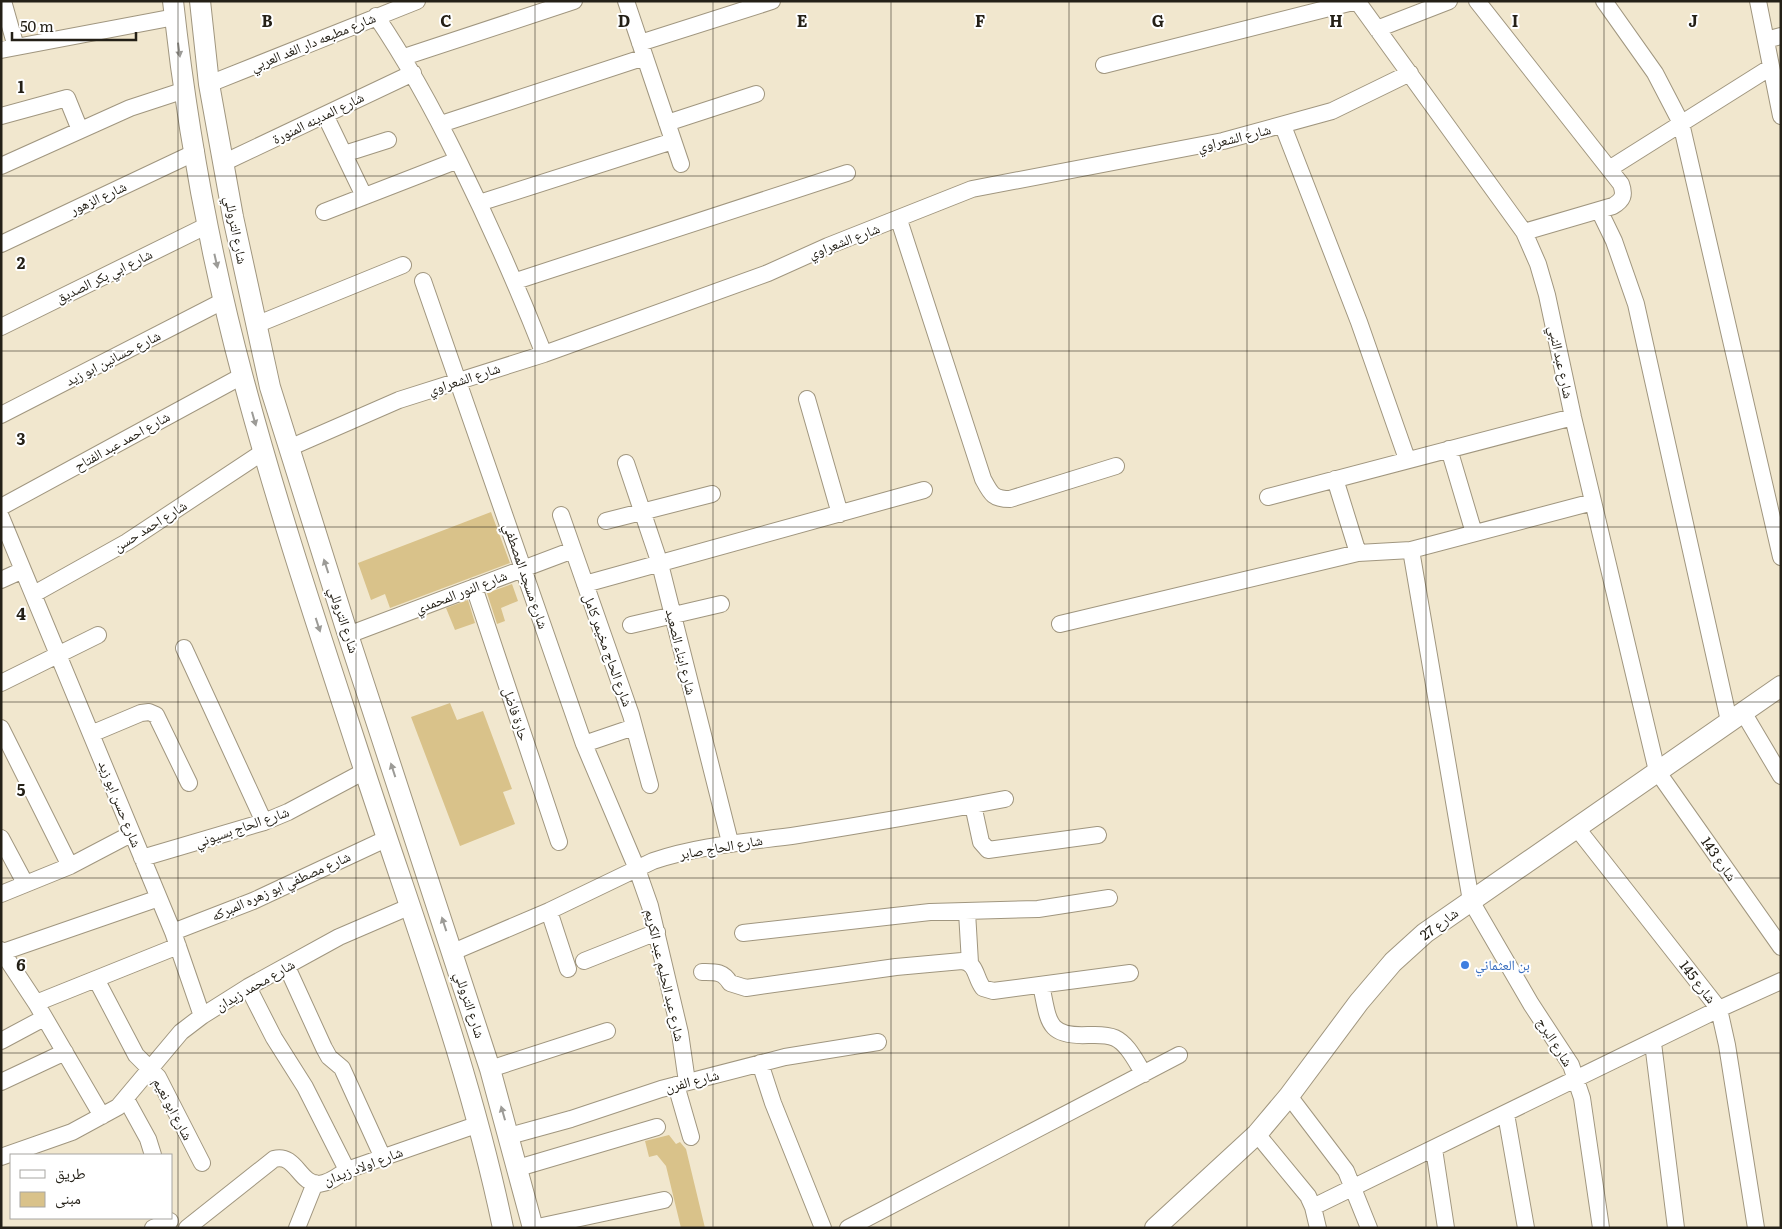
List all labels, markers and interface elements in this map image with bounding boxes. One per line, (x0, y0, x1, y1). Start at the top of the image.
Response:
street label: شارع مطبعه دار الغد العربي (247, 7, 379, 78)
text: B (261, 8, 273, 32)
text: C (440, 8, 452, 32)
text: D (618, 8, 630, 32)
text: E (797, 8, 808, 32)
text: F (975, 8, 985, 32)
text: G (1152, 8, 1164, 32)
text: H (1329, 8, 1343, 32)
text: I (1512, 8, 1518, 32)
text: J (1688, 8, 1698, 32)
scale bar (12, 10, 136, 42)
text: 50 m (20, 14, 54, 37)
one-way arrow (176, 42, 184, 58)
text: 1 (18, 74, 25, 98)
street label: شارع المدينه المنورة (268, 86, 367, 149)
street label: شارع الشعراوي (1195, 118, 1273, 158)
street label: شارع الزهور (65, 175, 130, 220)
street label: شارع التروللي (218, 194, 253, 266)
street label: شارع الشعراوي (805, 217, 883, 265)
street label: شارع ابي بكر الصديق (52, 243, 156, 309)
text: 2 (17, 250, 26, 274)
one-way arrow (212, 254, 220, 269)
street label: شارع عبد النبي (1542, 323, 1579, 401)
street label: شارع حسانين ابو زيد (61, 324, 164, 391)
street label: شارع الشعراوي (425, 357, 503, 402)
street label: شارع احمد عبد الفتاح (70, 406, 173, 476)
one-way arrow (251, 412, 259, 427)
text: 3 (17, 426, 26, 450)
street label: شارع احمد حسن (109, 495, 191, 557)
street label: شارع مسجد المصطفي (497, 520, 554, 632)
one-way arrow (322, 558, 330, 573)
street label: شارع النور المحمدي (412, 564, 510, 620)
street label: شارع التروللي (322, 584, 365, 656)
street label: شارع الحاج مخيمر كامل (578, 590, 639, 709)
text: 4 (16, 601, 26, 625)
street label: شارع ابناء الصعيد (661, 607, 702, 697)
one-way arrow (315, 617, 323, 632)
street label: حارة فاضل (499, 684, 535, 743)
street label: شارع حسن ابو زيد (94, 757, 147, 850)
one-way arrow (389, 762, 397, 777)
text: 5 (17, 777, 26, 801)
street label: شارع الحاج بسيوني (192, 801, 292, 854)
street label: شارع الحاج صابر (677, 829, 764, 864)
street label: شارع 143 (1697, 832, 1742, 885)
street label: شارع مصطفي ابو زهره المبركه (208, 845, 354, 927)
street label: شارع 27 (1415, 902, 1462, 945)
street label: شارع عبد الحليم عبد الكريم (640, 907, 691, 1043)
one-way arrow (440, 917, 448, 932)
text: 6 (16, 952, 26, 976)
street label: شارع محمد زيدان (211, 953, 298, 1016)
place label: بن العثماني (1475, 954, 1530, 977)
street label: شارع 145 (1675, 956, 1722, 1008)
marker: بن العثماني (1459, 959, 1471, 971)
street label: شارع التروللي (448, 969, 491, 1041)
street label: شارع البرج (1532, 1013, 1579, 1070)
street label: شارع الفرن (663, 1064, 721, 1097)
street label: شارع ابو نعيم (148, 1074, 199, 1144)
one-way arrow (498, 1105, 506, 1120)
street label: شارع اولاد زيدان (320, 1141, 406, 1190)
legend (10, 1154, 172, 1219)
text: طريق (55, 1161, 86, 1184)
text: مبنى (55, 1186, 81, 1209)

